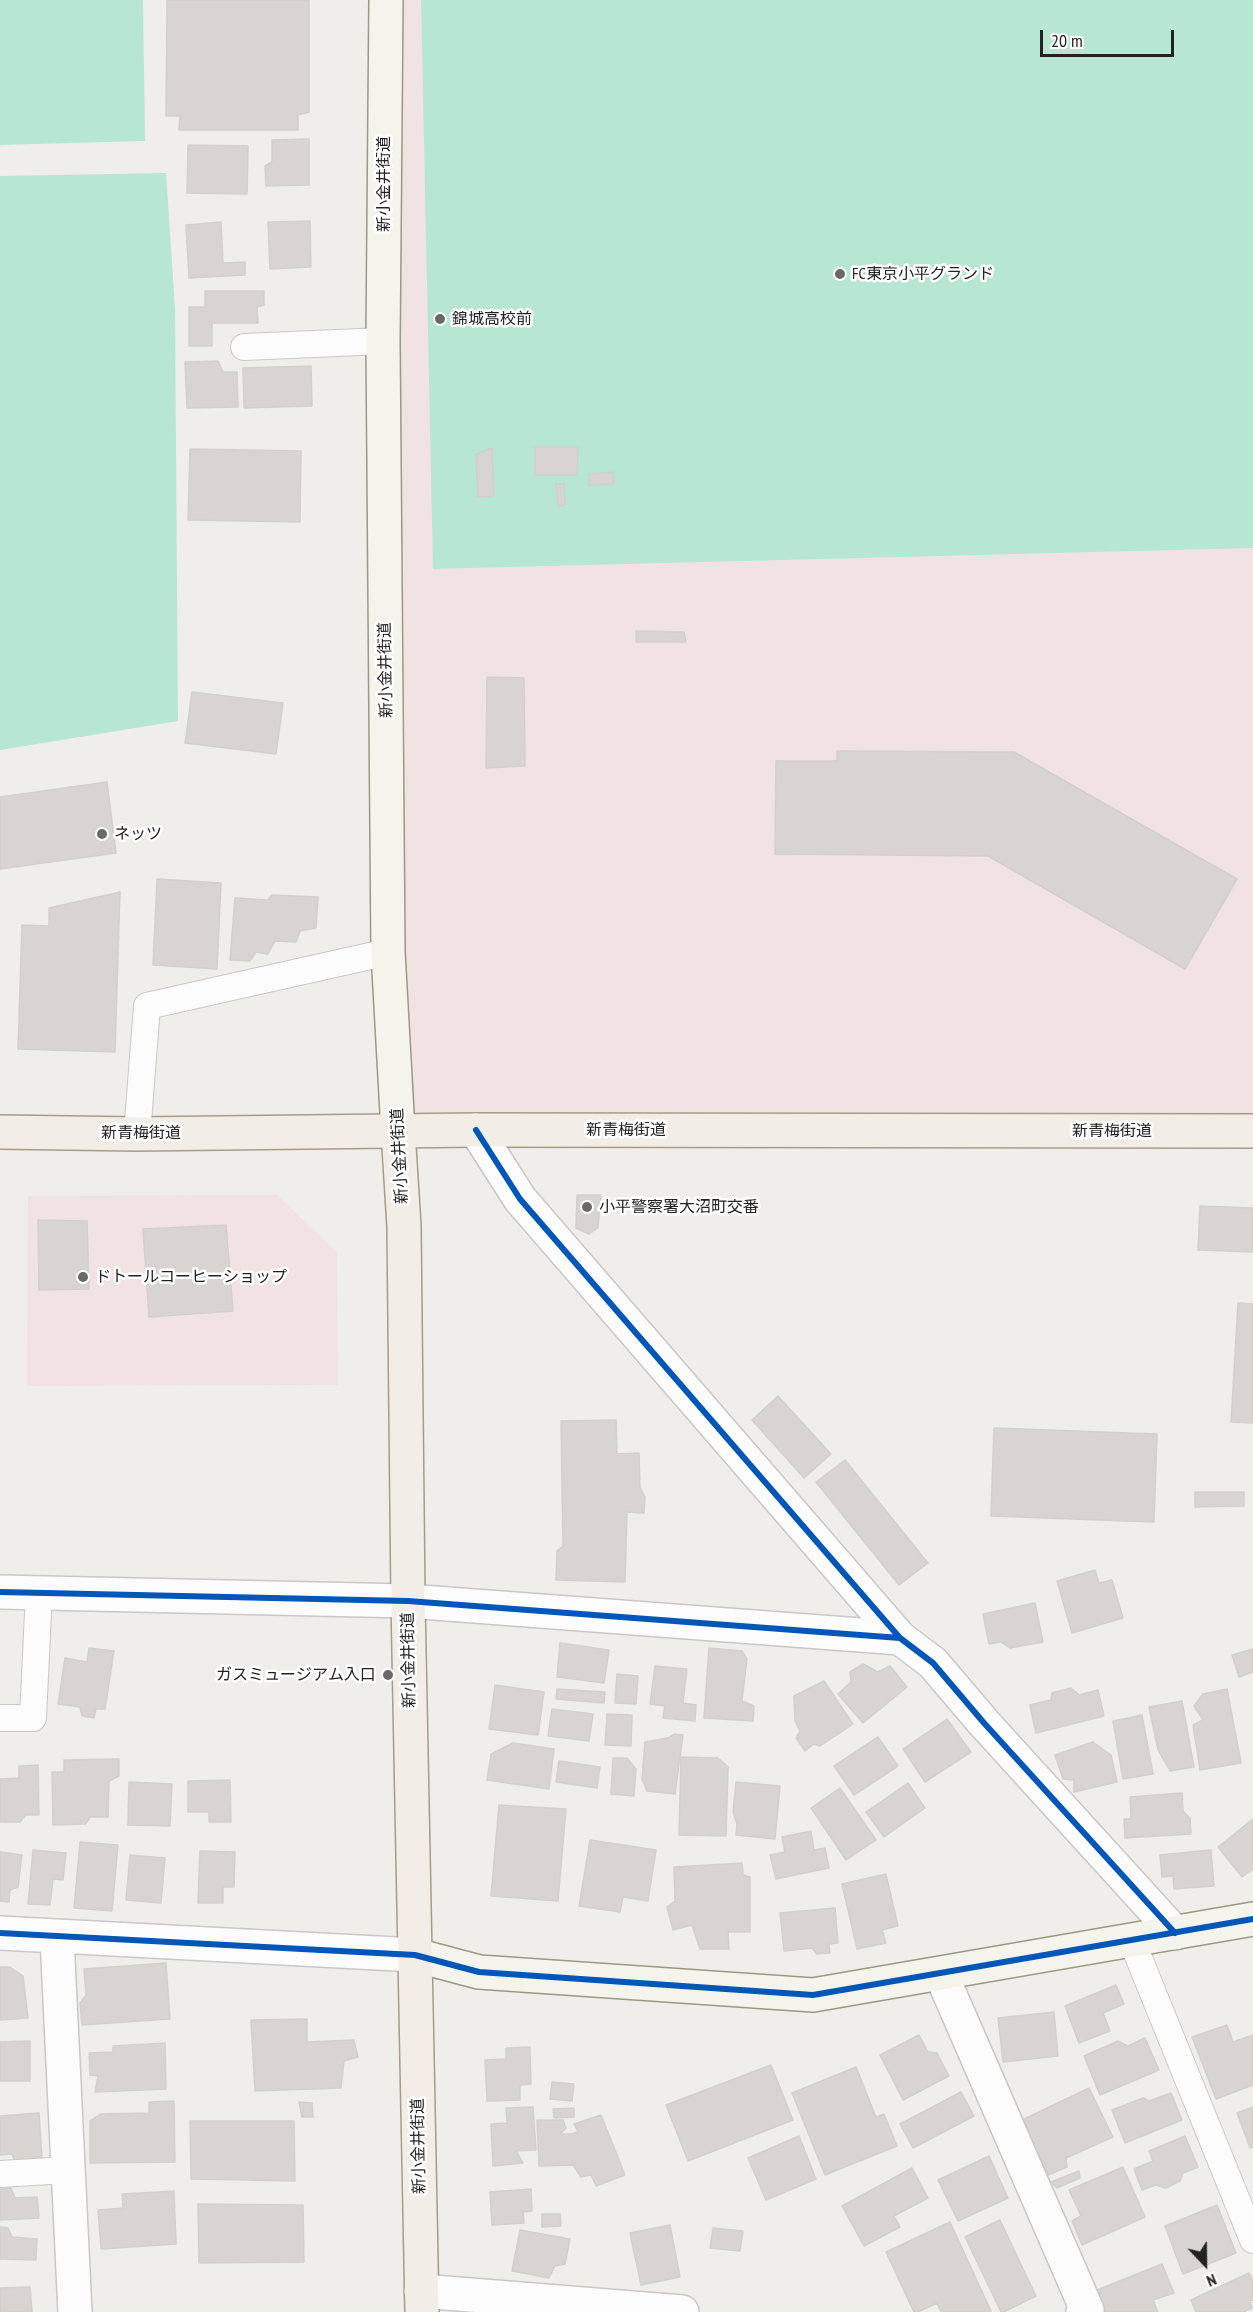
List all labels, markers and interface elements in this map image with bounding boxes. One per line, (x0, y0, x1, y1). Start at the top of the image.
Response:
scale bar (1043, 18, 1176, 56)
text: 20 m (1051, 29, 1083, 52)
street label: 新小金井街道 (374, 136, 394, 232)
place label: FC東京小平グランド (852, 264, 994, 284)
marker: FC東京小平グランド (833, 267, 847, 281)
place label: 錦城高校前 (452, 309, 532, 329)
marker: 錦城高校前 (433, 312, 447, 326)
street label: 新小金井街道 (376, 622, 396, 718)
place label: ネッツ (114, 824, 162, 844)
marker: ネッツ (95, 827, 109, 841)
street label: 新小金井街道 (388, 1108, 412, 1204)
street label: 新青梅街道 (586, 1120, 666, 1140)
street label: 新青梅街道 (1072, 1121, 1152, 1141)
street label: 新青梅街道 (101, 1123, 181, 1143)
place label: 小平警察署大沼町交番 (599, 1197, 759, 1217)
marker: 小平警察署大沼町交番 (580, 1200, 594, 1214)
place label: ドトールコーヒーショップ (95, 1267, 287, 1287)
marker: ドトールコーヒーショップ (76, 1270, 90, 1284)
street label: 新小金井街道 (399, 1612, 419, 1708)
place label: ガスミュージアム入口 (216, 1665, 376, 1685)
marker: ガスミュージアム入口 (381, 1668, 395, 1682)
street label: 新小金井街道 (409, 2098, 429, 2194)
north arrow (1175, 2234, 1235, 2294)
text: N (1204, 2270, 1220, 2292)

